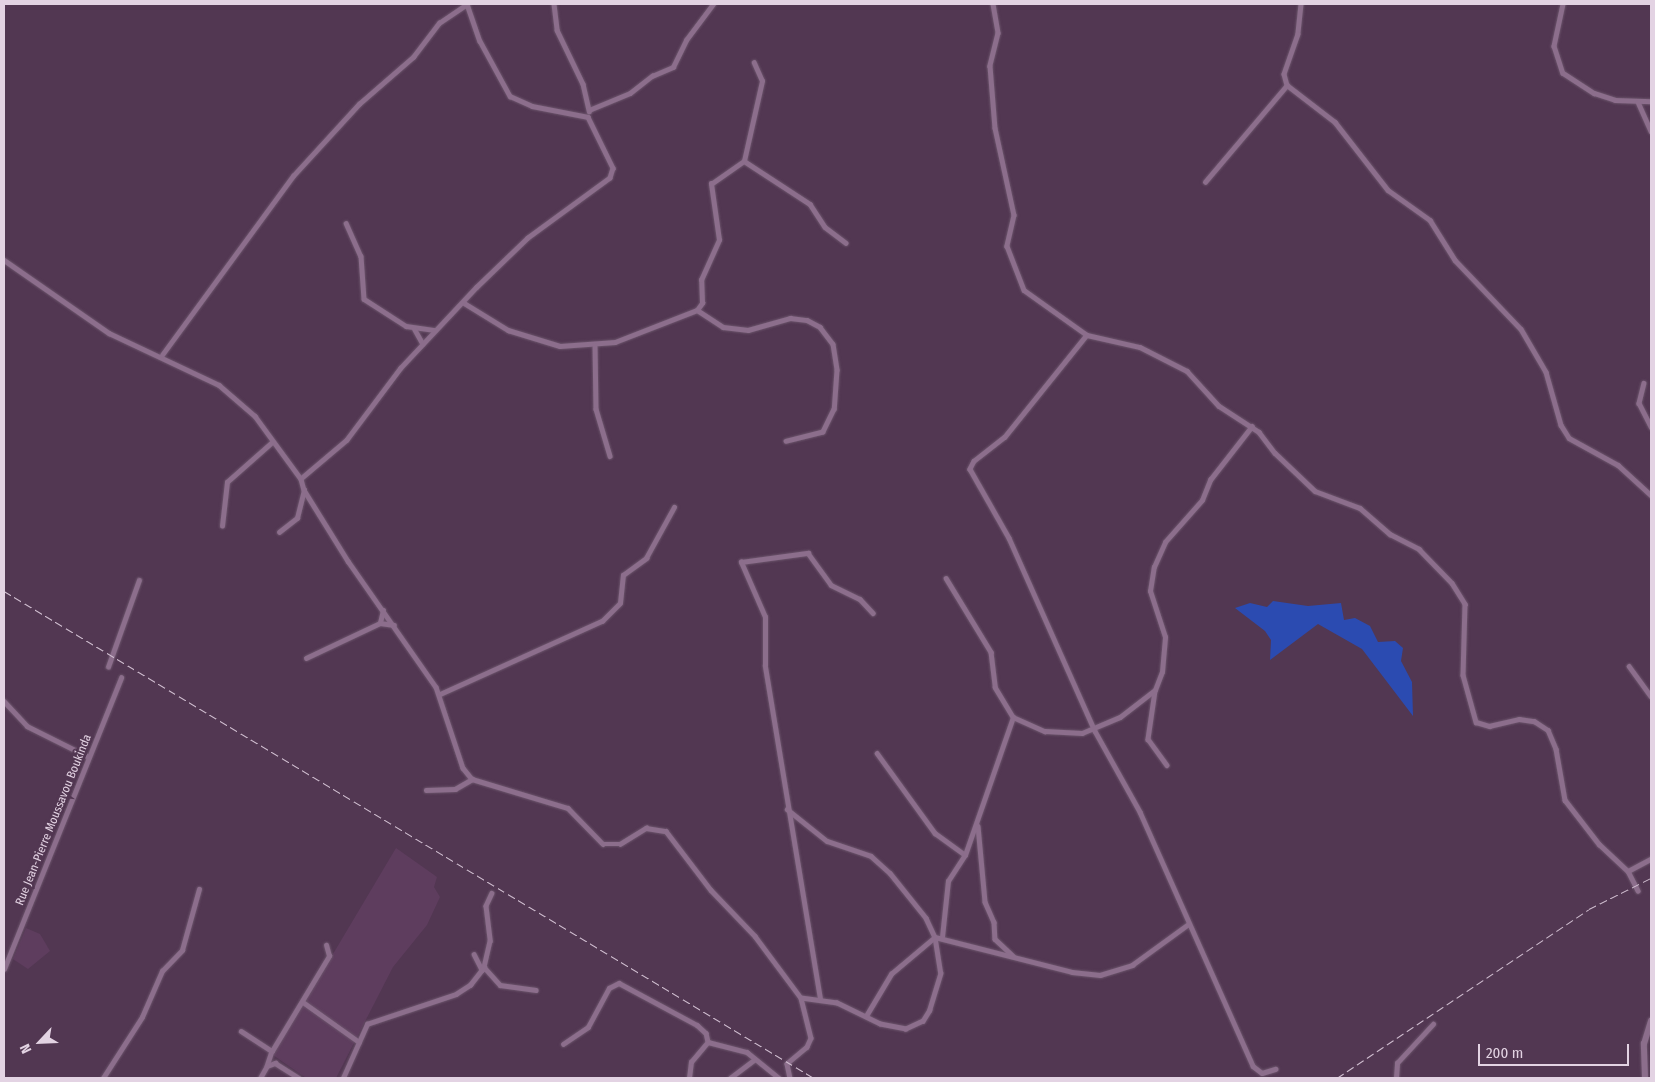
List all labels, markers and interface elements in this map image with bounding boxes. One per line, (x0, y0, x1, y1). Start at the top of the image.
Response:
street label: Rue Jean-Pierre Moussavou Boukinda (13, 732, 95, 908)
north arrow (15, 1017, 65, 1067)
scale bar (1480, 1034, 1631, 1066)
text: N (16, 1041, 35, 1056)
text: 200 m (1486, 1044, 1523, 1062)

